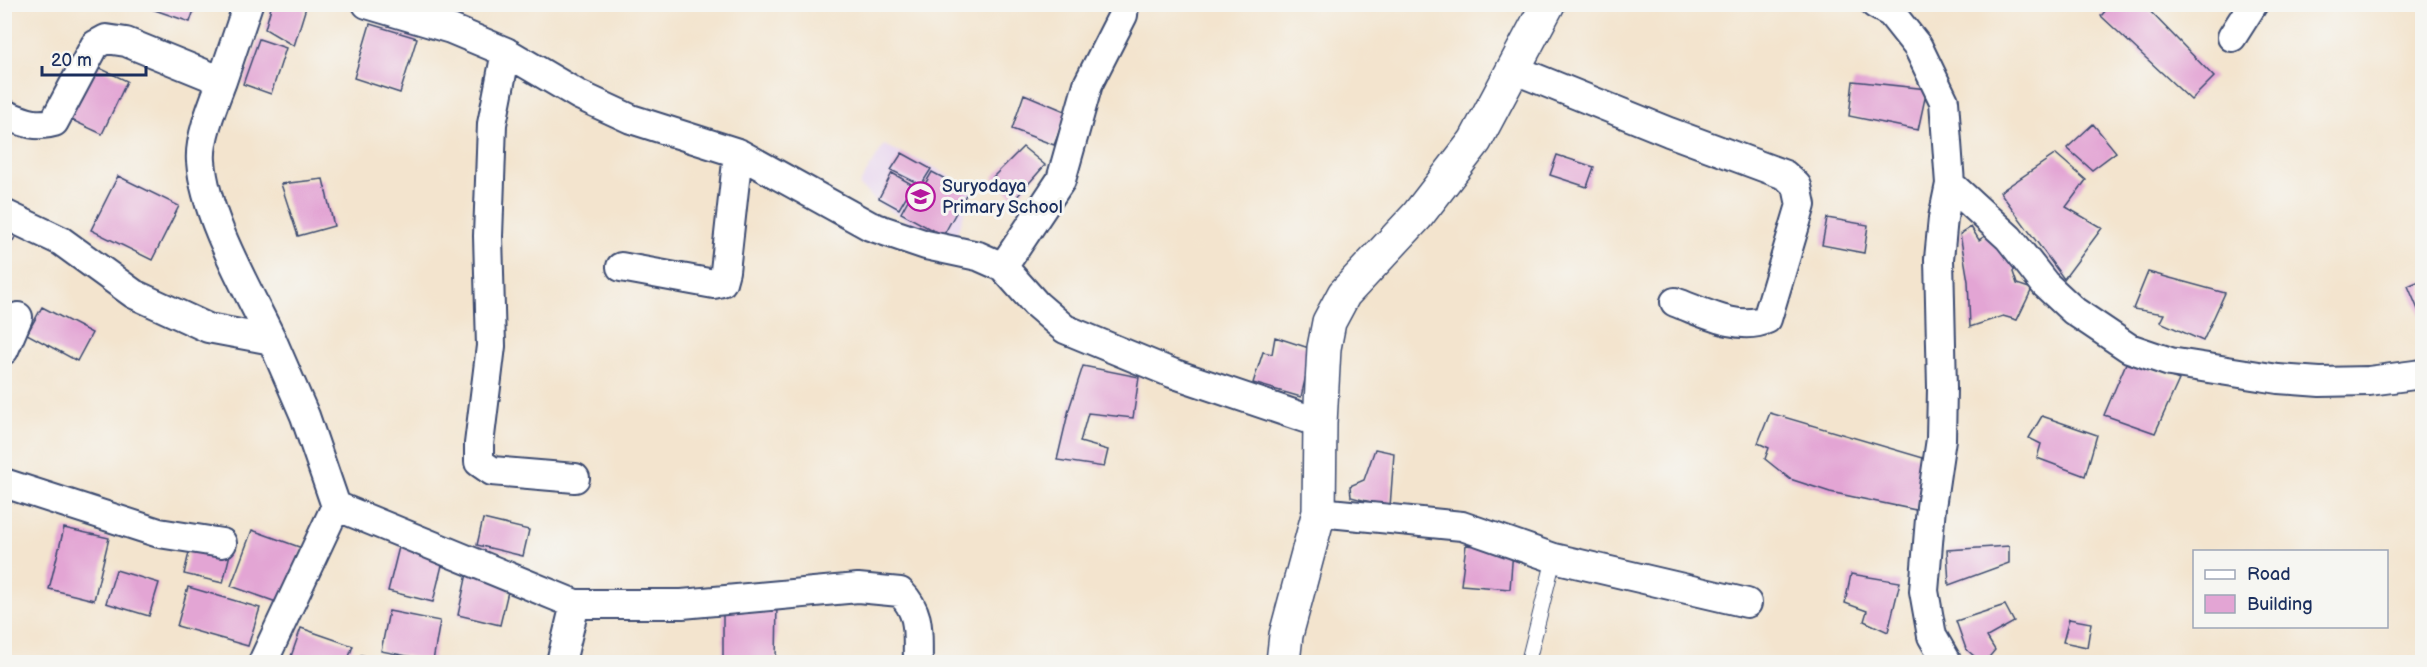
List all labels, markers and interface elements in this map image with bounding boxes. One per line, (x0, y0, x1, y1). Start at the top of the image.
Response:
scale bar (42, 39, 146, 77)
text: 20 m (51, 50, 92, 71)
place label: Suryodaya Primary School (942, 176, 1063, 218)
school or university icon: Suryodaya Primary School (905, 180, 937, 212)
legend (2193, 550, 2388, 628)
text: Road (2247, 564, 2291, 585)
text: Building (2247, 594, 2313, 615)

